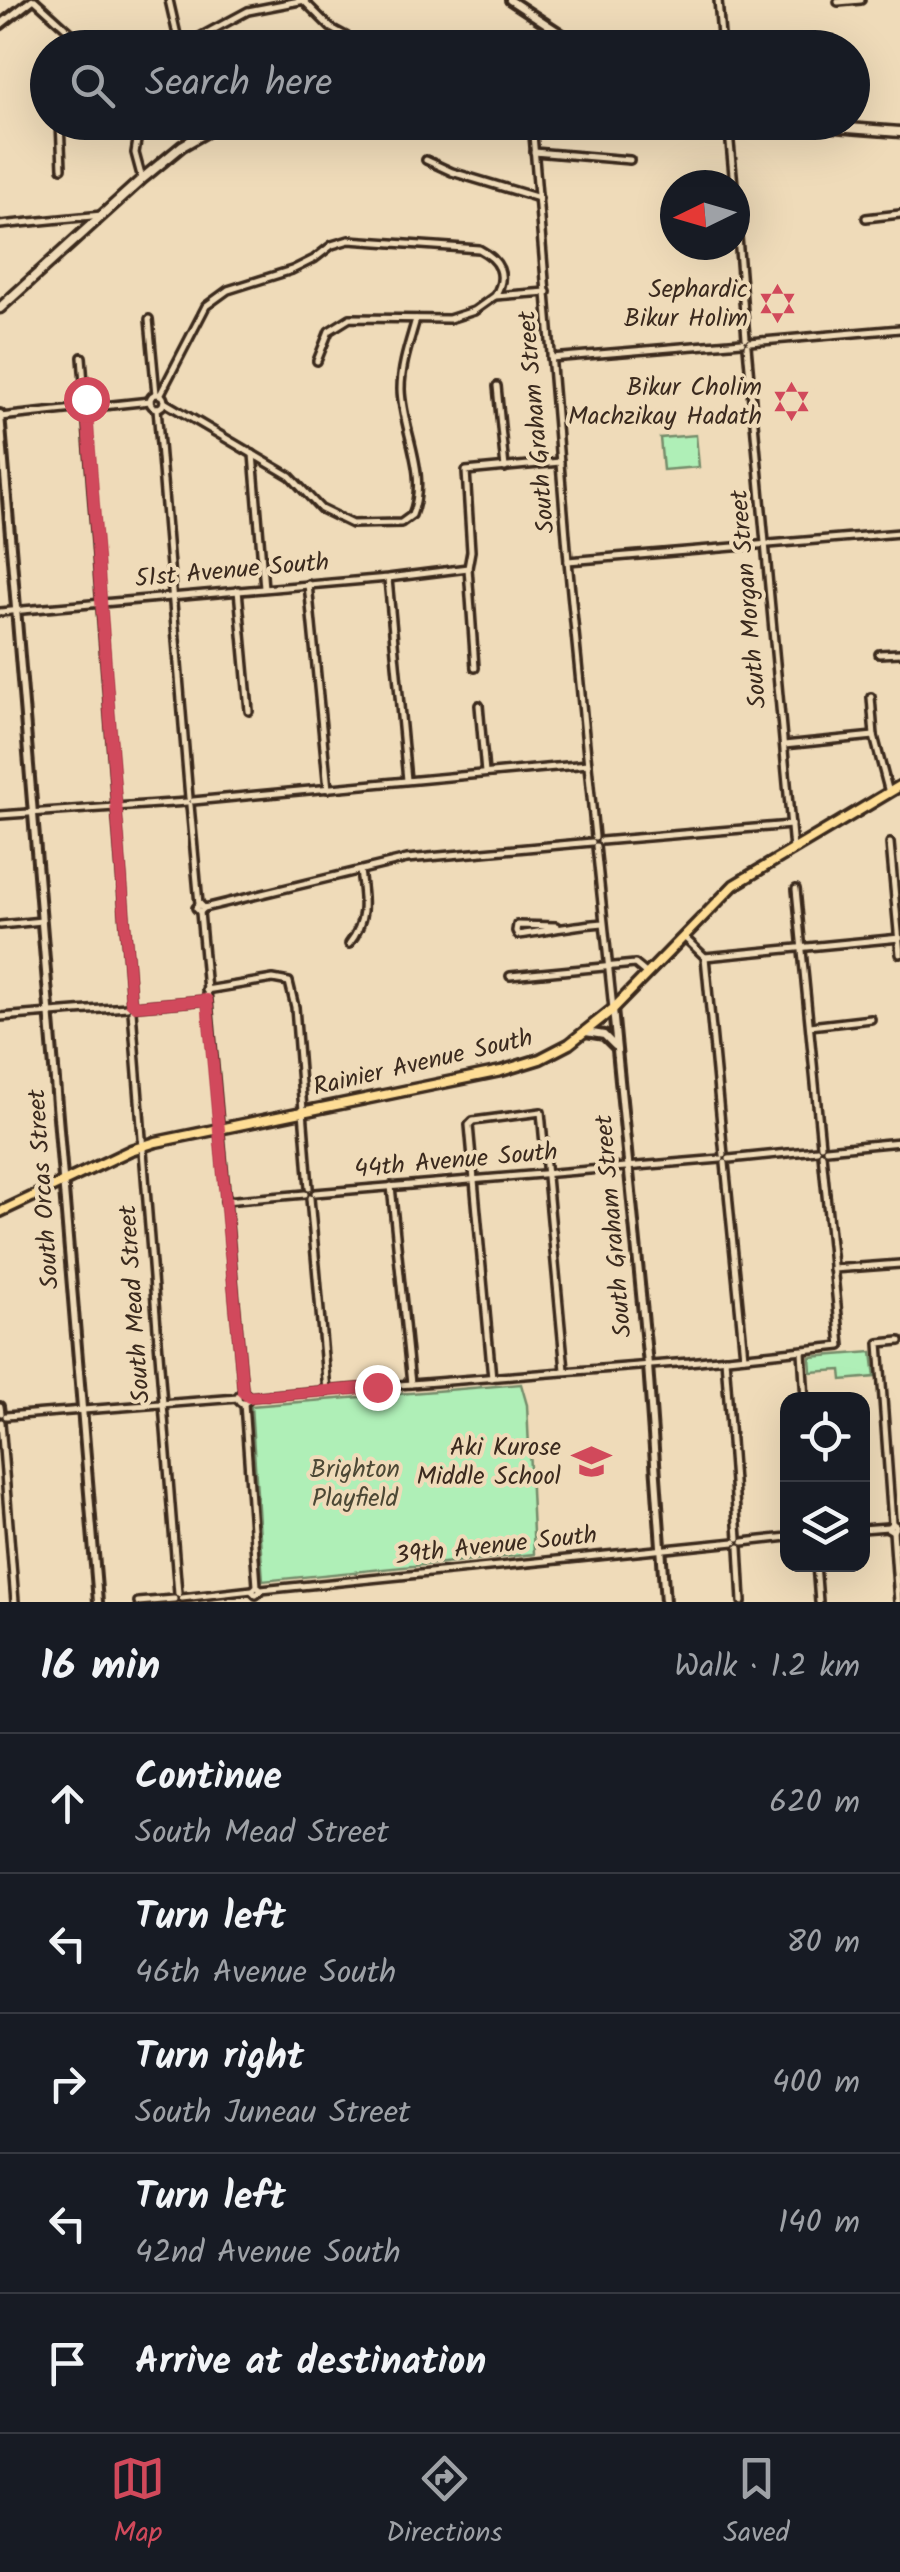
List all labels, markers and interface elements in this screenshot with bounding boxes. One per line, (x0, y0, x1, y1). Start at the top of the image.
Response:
search box (30, 30, 870, 140)
text: Search here (145, 55, 332, 115)
icon: search (65, 58, 120, 113)
north arrow (660, 170, 750, 260)
place label: Sephardic Bikur Holim (624, 270, 748, 339)
synagogue icon: Sephardic Bikur Holim (757, 283, 799, 325)
street label: South Graham Street (507, 309, 567, 535)
place label: Bikur Cholim Machzikay Hadath (568, 368, 762, 437)
route start (64, 377, 110, 423)
synagogue icon: Bikur Cholim Machzikay Hadath (771, 381, 813, 423)
street label: South Morgan Street (719, 488, 778, 710)
street label: 51st Avenue South (133, 543, 331, 599)
street label: Rainier Avenue South (309, 1018, 537, 1108)
street label: South Orcas Street (17, 1087, 71, 1290)
street label: South Graham Street (584, 1113, 644, 1339)
street label: 44th Avenue South (353, 1132, 559, 1190)
street label: South Mead Street (108, 1203, 162, 1404)
route end (355, 1365, 401, 1411)
map controls (780, 1392, 870, 1572)
button: locate (780, 1392, 870, 1482)
place label: Aki Kurose Middle School (416, 1428, 561, 1497)
school or university icon: Aki Kurose Middle School (570, 1441, 612, 1483)
park label: Brighton Playfield (310, 1450, 400, 1519)
button: layers (780, 1482, 870, 1572)
street label: 39th Avenue South (393, 1516, 599, 1576)
text: 16 min (40, 1634, 160, 1701)
text: Walk · 1.2 km (674, 1642, 860, 1693)
text: Continue (135, 1748, 282, 1808)
icon: ahead (40, 1776, 95, 1831)
text: 620 m (769, 1778, 860, 1829)
text: South Mead Street (135, 1808, 389, 1859)
text: Turn left (135, 1888, 286, 1948)
icon: left (40, 1916, 95, 1971)
text: 80 m (786, 1918, 860, 1969)
text: 46th Avenue South (135, 1948, 396, 1999)
text: Turn right (135, 2028, 304, 2088)
icon: right (40, 2056, 95, 2111)
text: 400 m (772, 2058, 860, 2109)
text: South Juneau Street (135, 2088, 410, 2139)
text: Turn left (135, 2168, 286, 2228)
icon: left (40, 2196, 95, 2251)
text: 140 m (778, 2198, 860, 2249)
text: 42nd Avenue South (135, 2228, 401, 2279)
text: Arrive at destination (135, 2333, 486, 2393)
icon: arrive (40, 2336, 95, 2391)
tab: Map (110, 2451, 165, 2556)
tab: Directions (386, 2451, 502, 2556)
tab: Saved (723, 2451, 790, 2556)

